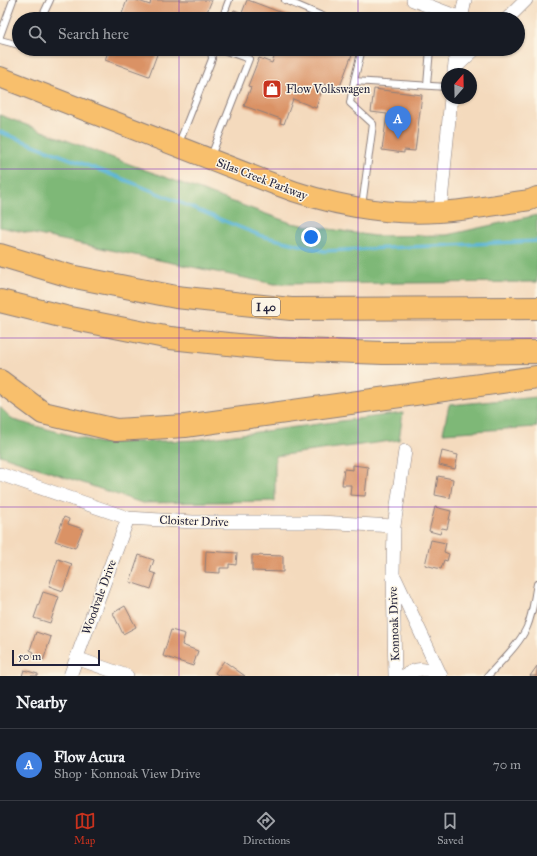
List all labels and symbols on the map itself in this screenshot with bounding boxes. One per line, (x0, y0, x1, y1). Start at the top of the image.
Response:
north arrow (441, 68, 477, 104)
shop icon: Flow Volkswagen (261, 78, 283, 100)
place label: Flow Volkswagen (286, 82, 371, 97)
pin: A (385, 106, 411, 139)
street label: Silas Creek Parkway (215, 155, 310, 203)
your location (301, 227, 321, 247)
road number: I 40 (252, 298, 280, 316)
street label: Cloister Drive (159, 513, 229, 529)
street label: Woodvale Drive (79, 558, 119, 636)
street label: Konnoak Drive (386, 586, 402, 662)
scale bar (12, 648, 100, 667)

